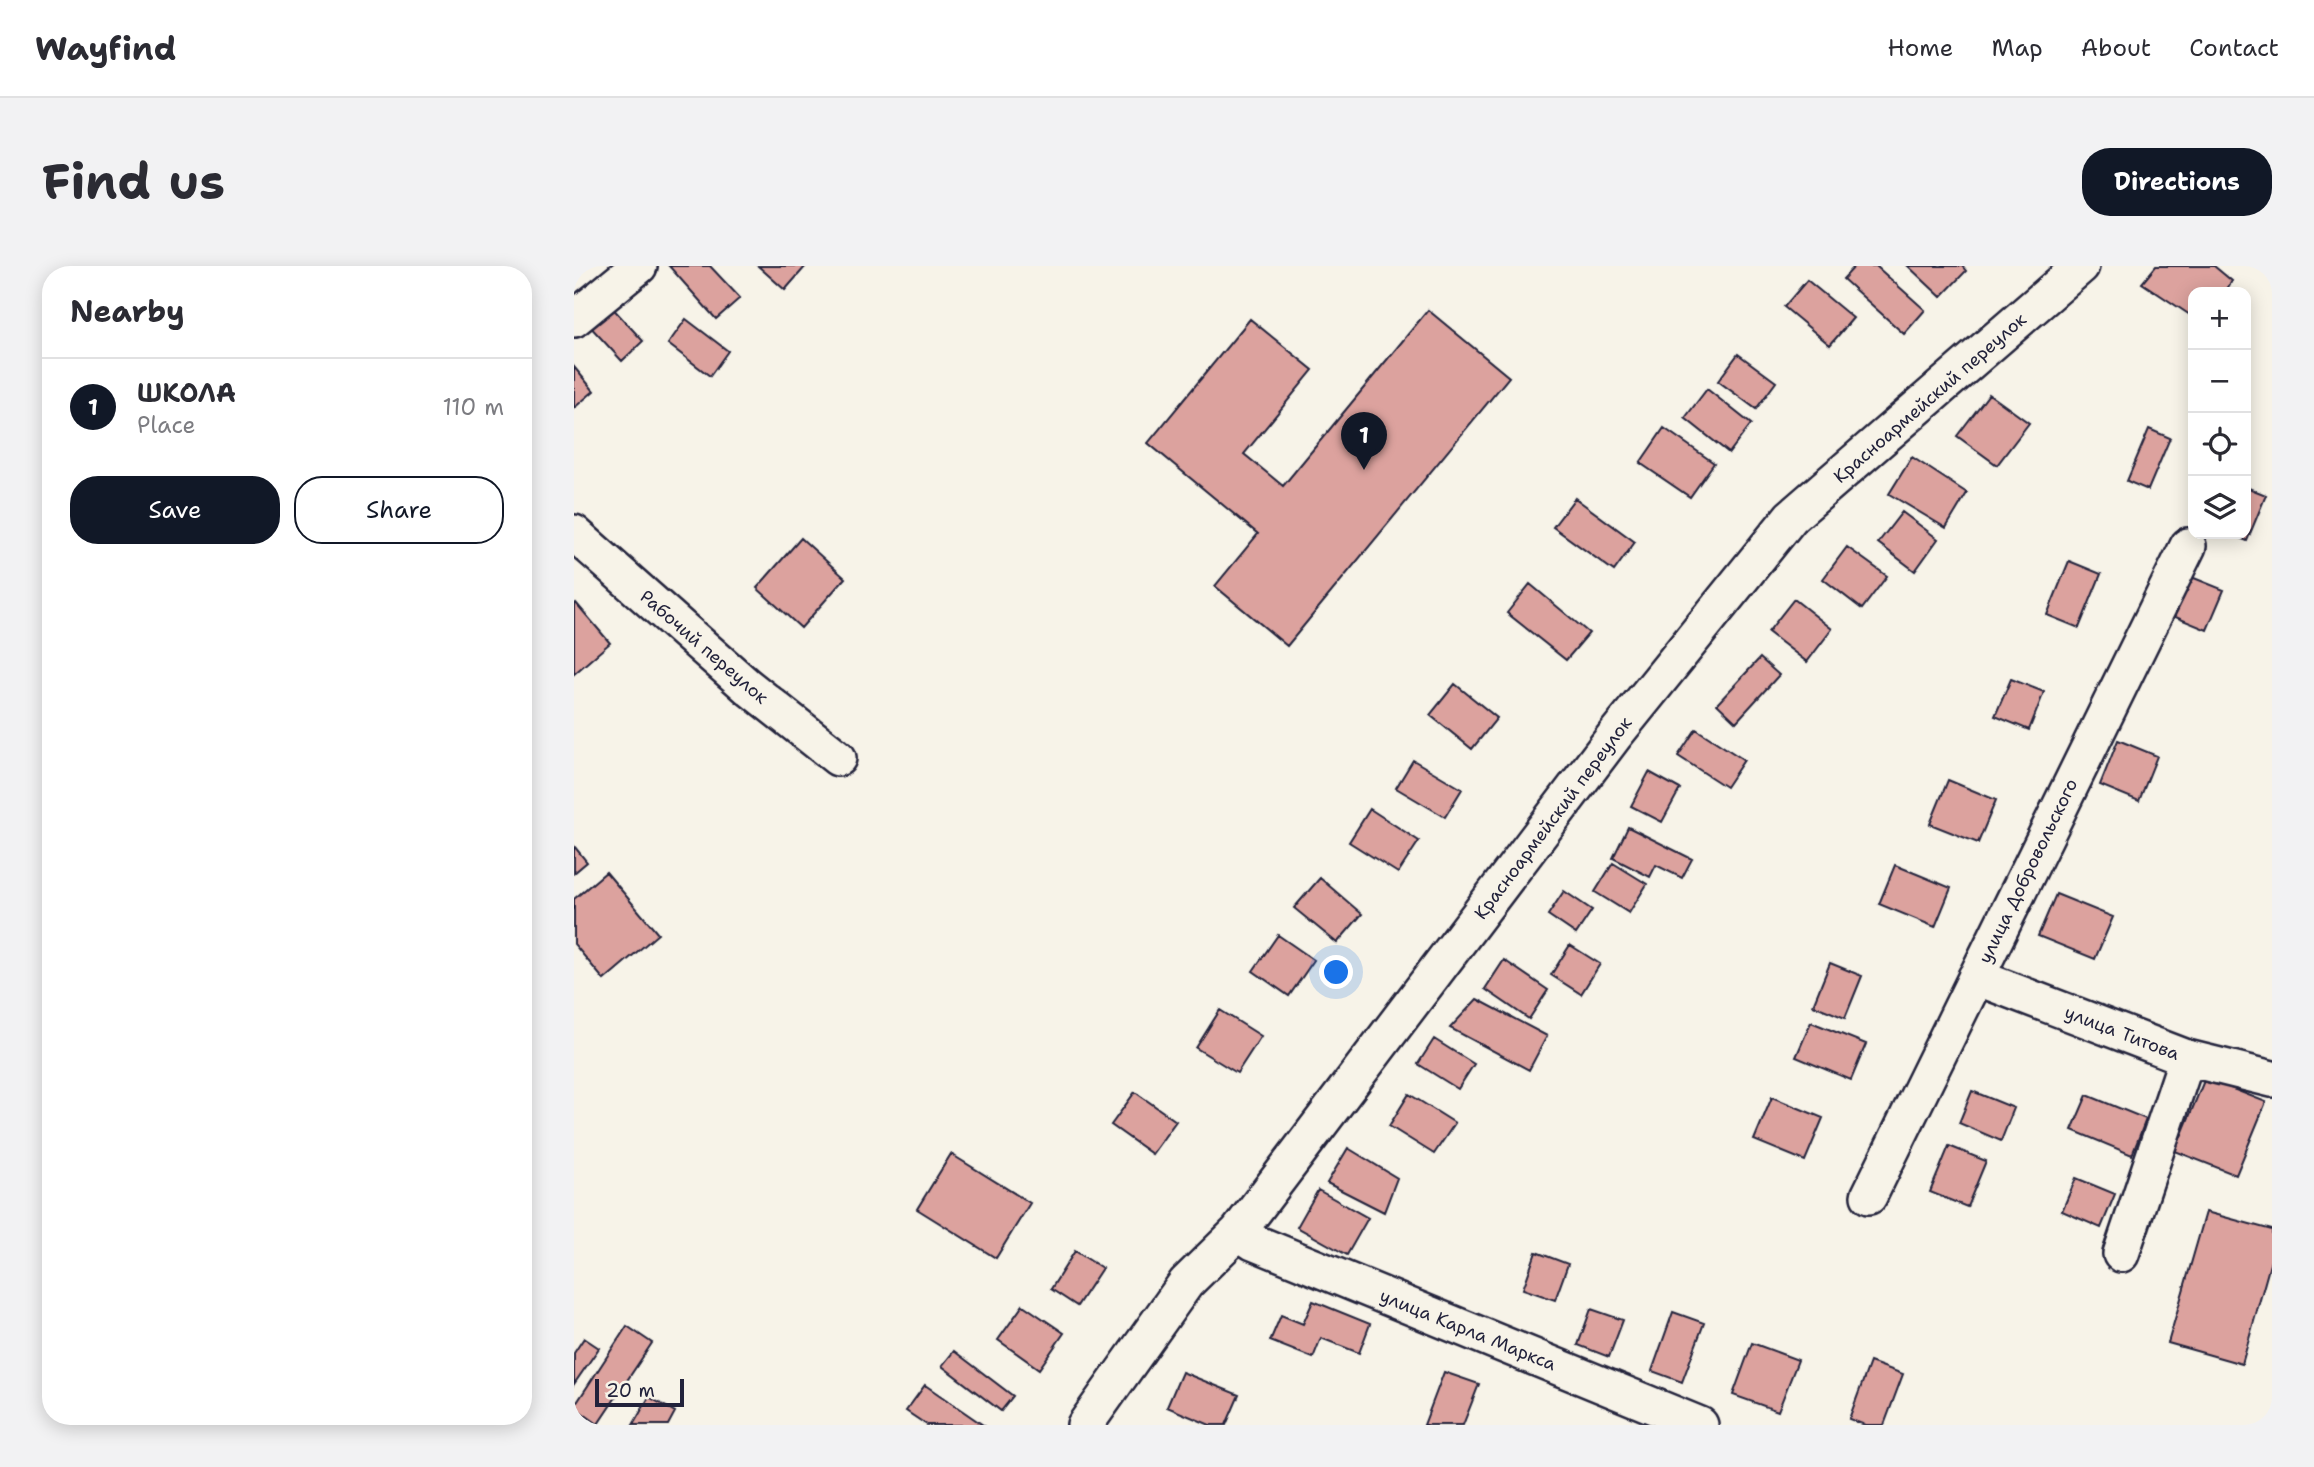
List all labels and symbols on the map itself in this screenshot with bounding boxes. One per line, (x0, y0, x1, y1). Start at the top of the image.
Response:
street label: Красноармейский переулок (1829, 307, 2032, 488)
pin: 1 (1341, 412, 1387, 470)
street label: Рабочий переулок (635, 585, 774, 710)
street label: Красноармейский переулок (1469, 711, 1637, 924)
street label: улица Добровольского (1973, 775, 2083, 967)
your location (1319, 955, 1353, 989)
street label: улица Титова (2061, 1000, 2183, 1066)
street label: улица Карла Маркса (1376, 1284, 1560, 1376)
scale bar (595, 1376, 684, 1408)

